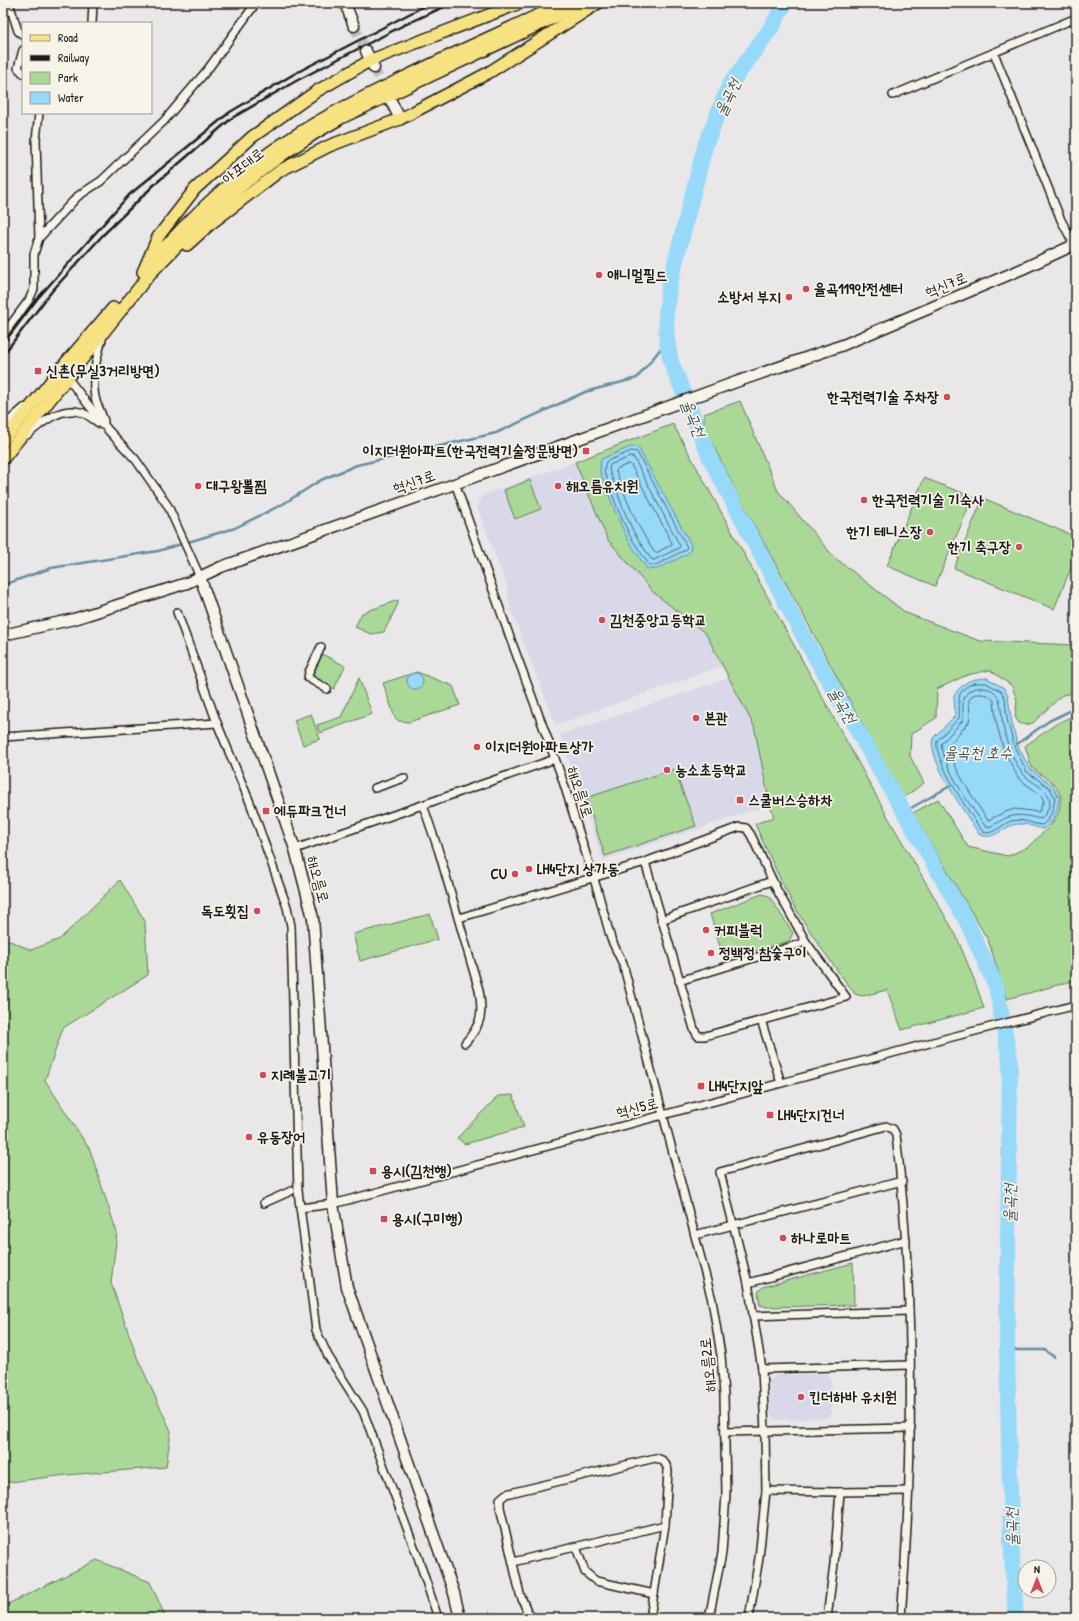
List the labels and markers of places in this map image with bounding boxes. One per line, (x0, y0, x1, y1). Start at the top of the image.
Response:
place label: 애니멀필드 (607, 264, 667, 285)
marker: 애니멀필드 (594, 270, 604, 280)
place label: 율곡119안전센터 (814, 278, 903, 299)
marker: 율곡119안전센터 (801, 284, 811, 294)
place label: 소방서 부지 (717, 286, 781, 307)
marker: 소방서 부지 (784, 292, 794, 302)
place label: 신촌(무실3거리방면) (46, 360, 160, 381)
marker: 신촌(무실3거리방면) (33, 366, 43, 376)
place label: 한국전력기술 주차장 (826, 386, 939, 407)
marker: 한국전력기술 주차장 (942, 392, 952, 402)
place label: 이지더원아파트(한국전력기술정문방면) (362, 440, 578, 461)
marker: 이지더원아파트(한국전력기술정문방면) (581, 446, 591, 456)
place label: 대구왕뽈찜 (206, 475, 267, 496)
place label: 해오름유치원 (566, 475, 638, 496)
marker: 대구왕뽈찜 (193, 481, 203, 491)
marker: 해오름유치원 (553, 481, 563, 491)
place label: 한국전력기술 기숙사 (871, 489, 984, 510)
marker: 한국전력기술 기숙사 (859, 495, 869, 505)
place label: 한기 테니스장 (845, 521, 922, 542)
marker: 한기 테니스장 (925, 527, 935, 537)
place label: 한기 축구장 (946, 536, 1011, 557)
marker: 한기 축구장 (1014, 542, 1024, 552)
place label: 김천중앙고등학교 (610, 609, 707, 630)
marker: 김천중앙고등학교 (597, 615, 607, 625)
place label: 본관 (704, 707, 728, 728)
marker: 본관 (691, 713, 701, 723)
place label: 이지더원아파트상가 (485, 736, 595, 757)
marker: 이지더원아파트상가 (472, 742, 482, 752)
place label: 농소초등학교 (675, 759, 747, 780)
marker: 농소초등학교 (662, 765, 672, 775)
place label: 스쿨버스승하차 (748, 789, 833, 810)
marker: 스쿨버스승하차 (735, 795, 745, 805)
place label: 에듀파크건너 (273, 800, 346, 821)
marker: 에듀파크건너 (261, 806, 271, 816)
place label: LH4단지 상가동 (537, 858, 619, 879)
place label: CU (491, 863, 507, 884)
marker: LH4단지 상가동 (524, 864, 534, 874)
marker: CU (510, 869, 520, 879)
place label: 독도횟집 (201, 900, 249, 921)
marker: 독도횟집 (252, 906, 262, 916)
place label: 커피블럭 (714, 919, 762, 940)
marker: 커피블럭 (701, 925, 711, 935)
place label: 정백정 참숯구이 (718, 942, 807, 963)
marker: 정백정 참숯구이 (706, 948, 716, 958)
place label: 지례불고기 (271, 1064, 331, 1085)
marker: 지례불고기 (258, 1070, 268, 1080)
place label: LH4단지앞 (709, 1075, 763, 1096)
marker: LH4단지앞 (696, 1081, 706, 1091)
place label: LH4단지건너 (778, 1104, 845, 1125)
marker: LH4단지건너 (765, 1110, 775, 1120)
place label: 유동장어 (257, 1126, 305, 1147)
marker: 유동장어 (244, 1132, 254, 1142)
place label: 용시(김천행) (381, 1160, 452, 1181)
marker: 용시(김천행) (368, 1166, 378, 1176)
place label: 용시(구미행) (392, 1208, 463, 1229)
marker: 용시(구미행) (379, 1214, 389, 1224)
place label: 하나로마트 (791, 1227, 851, 1248)
marker: 하나로마트 (778, 1233, 788, 1243)
place label: 킨더하바 유치원 (809, 1386, 897, 1407)
marker: 킨더하바 유치원 (796, 1392, 806, 1402)

